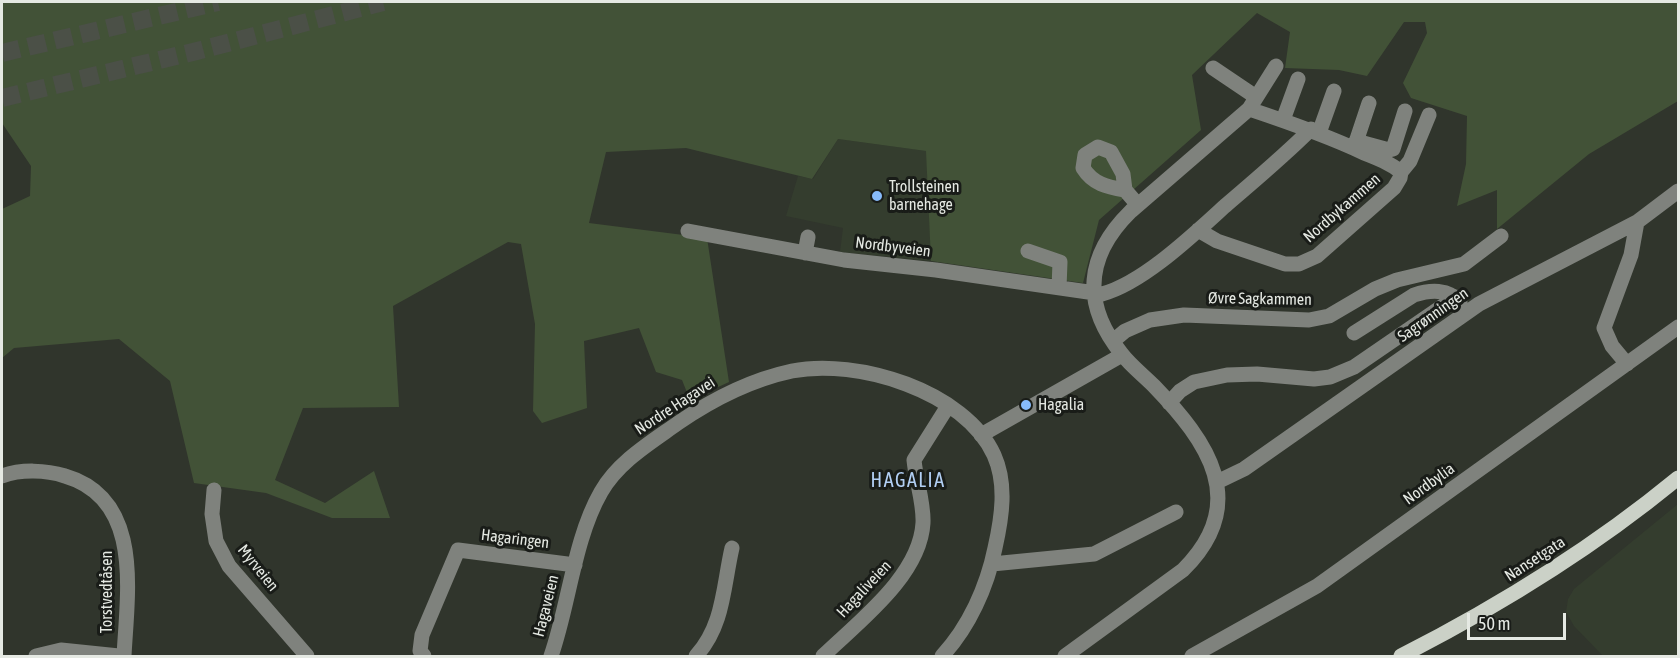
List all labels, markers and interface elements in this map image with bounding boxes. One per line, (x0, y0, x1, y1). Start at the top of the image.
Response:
street label: Nordbykammen (1300, 169, 1384, 247)
place label: Trollsteinen barnehage (889, 177, 960, 215)
marker: Trollsteinen barnehage (870, 189, 884, 203)
street label: Nordbyveien (854, 233, 932, 261)
street label: Sagrønningen (1394, 284, 1472, 346)
street label: Øvre Sagkammen (1208, 288, 1312, 310)
street label: Nordre Hagavei (631, 373, 719, 439)
place label: Hagalia (1038, 395, 1084, 415)
marker: Hagalia (1019, 398, 1033, 412)
street label: Nordbylia (1400, 459, 1458, 509)
district label: HAGALIA (871, 469, 945, 493)
street label: Hagaringen (480, 525, 550, 553)
street label: Nansetgata (1501, 532, 1569, 586)
street label: Myrveien (233, 541, 283, 595)
street label: Torstvedtåsen (97, 551, 117, 633)
street label: Hagaliveien (833, 556, 895, 622)
street label: Hagaveien (529, 573, 563, 639)
scale bar (1470, 601, 1569, 639)
text: 50 m (1478, 613, 1510, 634)

